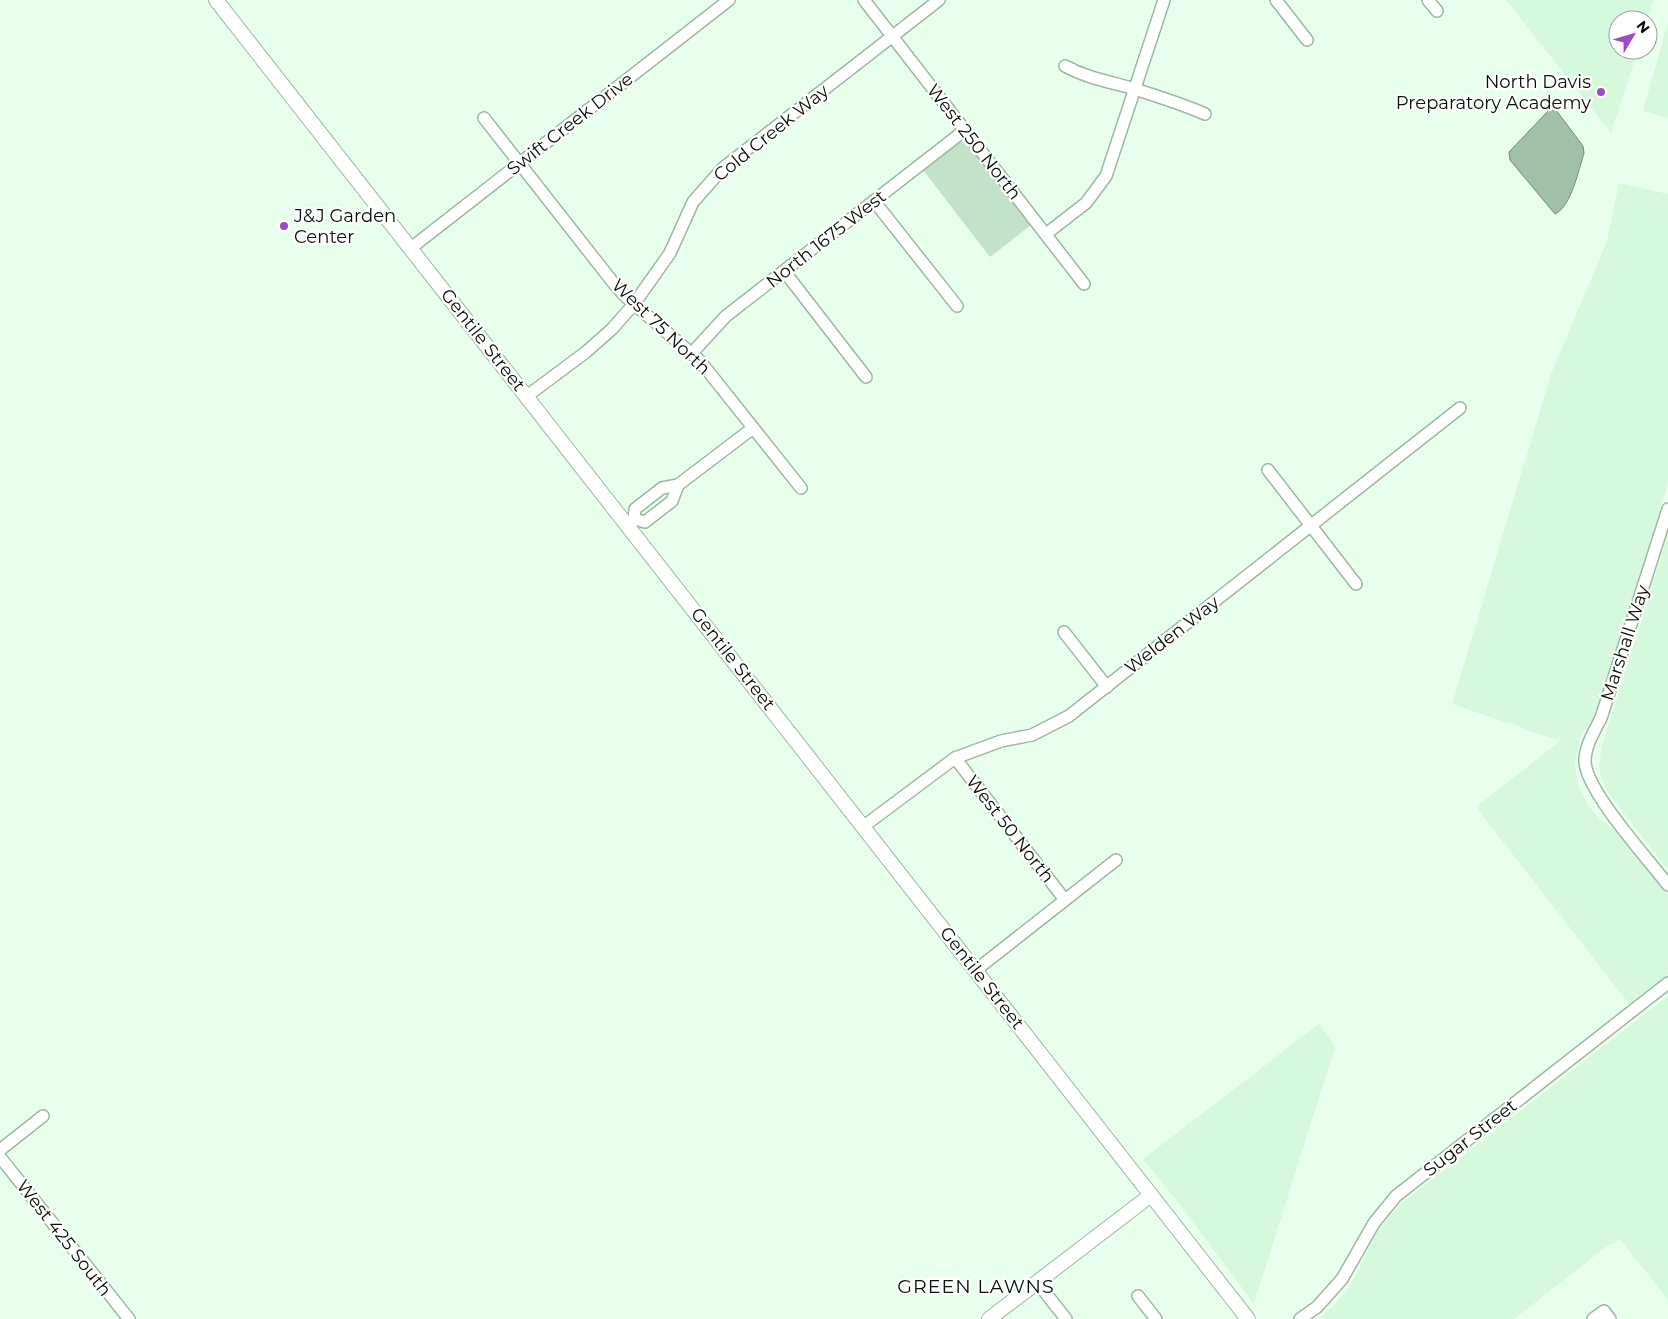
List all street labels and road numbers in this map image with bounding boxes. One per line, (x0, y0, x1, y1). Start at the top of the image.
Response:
street label: Swift Creek Drive (503, 68, 637, 180)
street label: Cold Creek Way (709, 80, 833, 186)
street label: West 250 North (922, 80, 1026, 204)
street label: North 1675 West (762, 185, 890, 293)
street label: West 75 North (607, 274, 715, 380)
street label: Gentile Street (436, 284, 530, 396)
street label: Marshall Way (1596, 582, 1654, 703)
street label: Welden Way (1120, 591, 1224, 679)
street label: Gentile Street (686, 603, 780, 715)
street label: West 50 North (961, 771, 1059, 887)
street label: Gentile Street (935, 922, 1029, 1034)
street label: Sugar Street (1419, 1095, 1521, 1181)
street label: West 425 South (12, 1175, 116, 1301)

